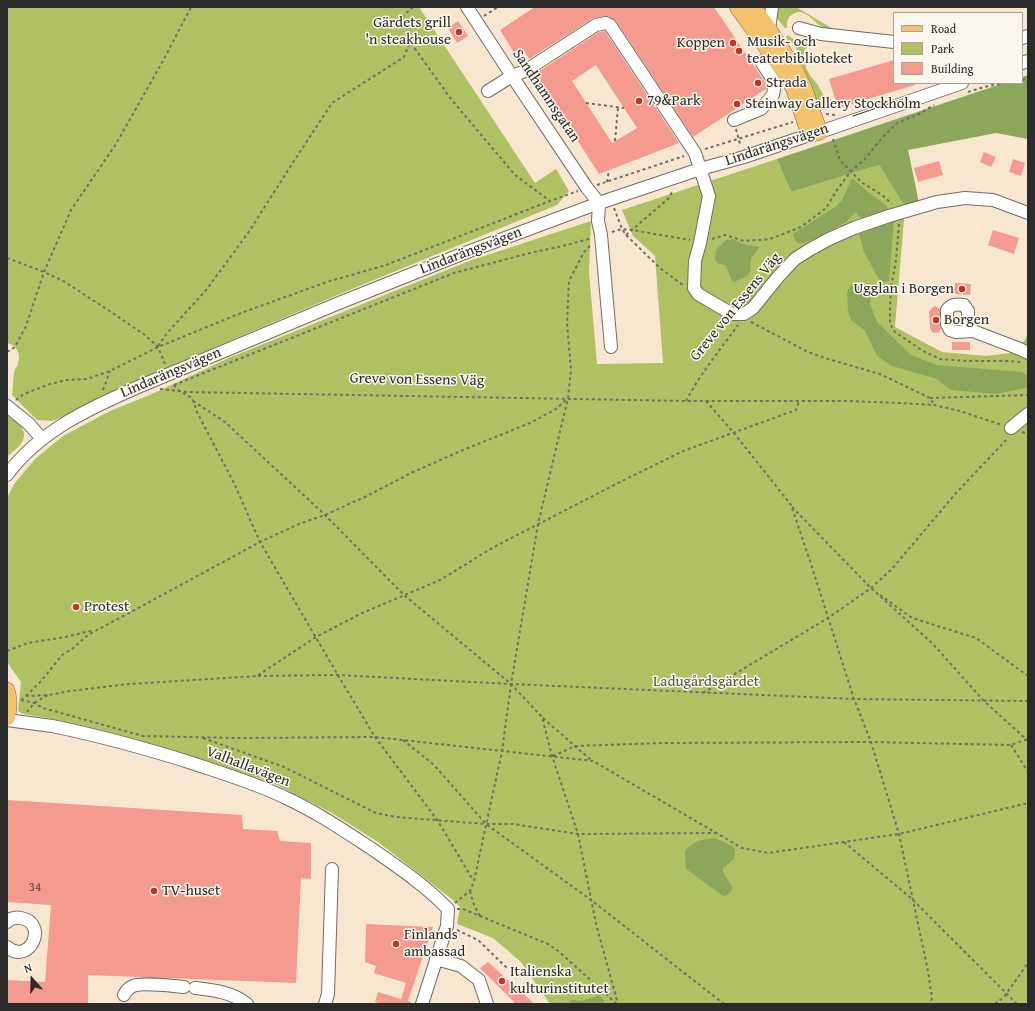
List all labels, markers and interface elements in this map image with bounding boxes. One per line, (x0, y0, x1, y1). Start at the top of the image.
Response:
legend (893, 12, 1023, 84)
place label: Gärdets grill 'n steakhouse (365, 14, 451, 49)
text: Road (931, 20, 956, 37)
marker: Gärdets grill 'n steakhouse (454, 27, 464, 37)
place label: Musik- och teaterbiblioteket (747, 33, 853, 68)
place label: Koppen (677, 34, 725, 52)
marker: Koppen (728, 38, 738, 48)
text: Park (931, 40, 954, 57)
street label: Sandhamnsgatan (508, 46, 584, 146)
marker: Musik- och teaterbiblioteket (734, 46, 744, 56)
text: Building (931, 60, 974, 77)
place label: Strada (766, 74, 807, 92)
marker: Strada (753, 78, 763, 88)
place label: 79&Park (647, 92, 701, 110)
place label: Steinway Gallery Stockholm (745, 95, 921, 113)
marker: 79&Park (634, 96, 644, 106)
marker: Steinway Gallery Stockholm (732, 99, 742, 109)
street label: Lindarängsvägen (723, 120, 831, 170)
street label: Lindarängsvägen (418, 223, 524, 279)
street label: Greve von Essens Väg (687, 249, 785, 365)
place label: Ugglan i Borgen (853, 280, 954, 298)
marker: Ugglan i Borgen (957, 284, 967, 294)
place label: Borgen (944, 311, 989, 329)
marker: Borgen (931, 315, 941, 325)
street label: Lindarängsvägen (118, 344, 224, 402)
street label: Greve von Essens Väg (350, 370, 484, 390)
place label: Protest (84, 598, 129, 616)
marker: Protest (71, 602, 81, 612)
park label: Ladugårdsgärdet (653, 673, 759, 691)
street label: Valhallavägen (203, 743, 293, 791)
house number: 34 (29, 880, 41, 896)
place label: TV-huset (162, 882, 220, 900)
marker: TV-huset (149, 886, 159, 896)
place label: Finlands ambassad (404, 926, 465, 961)
marker: Finlands ambassad (391, 939, 401, 949)
north arrow (12, 959, 52, 999)
text: N (22, 959, 34, 977)
place label: Italienska kulturinstitutet (510, 963, 609, 998)
marker: Italienska kulturinstitutet (497, 976, 507, 986)

